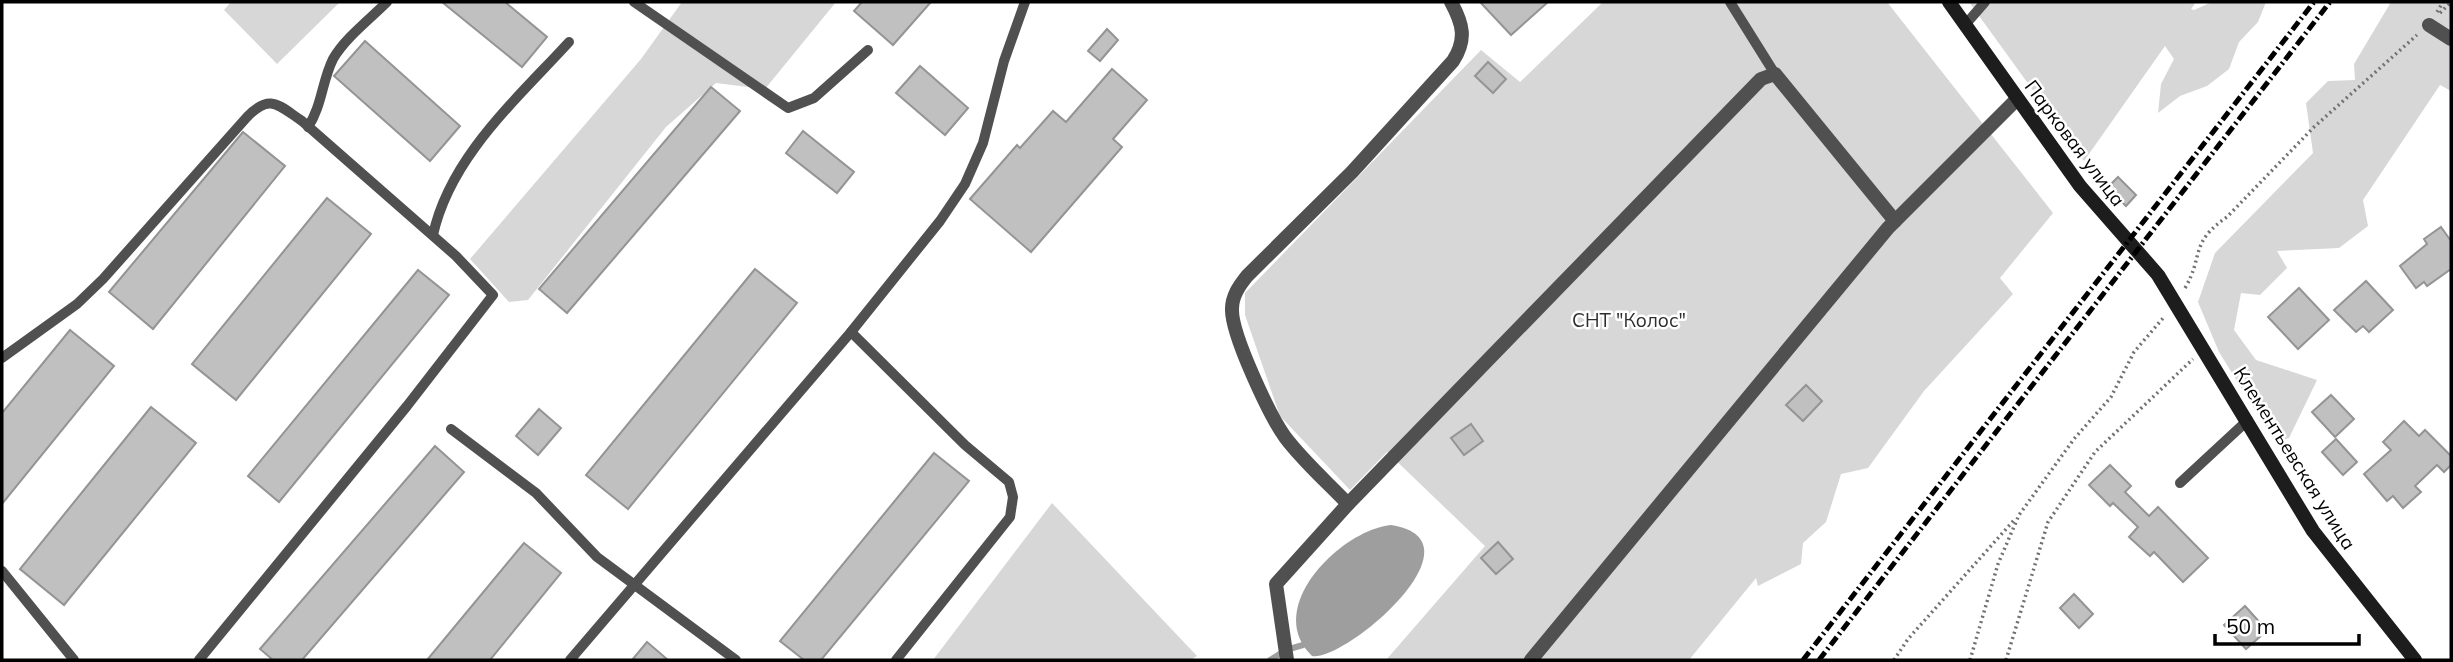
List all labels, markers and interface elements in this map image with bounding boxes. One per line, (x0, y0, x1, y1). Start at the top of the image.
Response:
street label: Парковая улица (2020, 75, 2130, 211)
park label: СНТ "Колос" (1572, 308, 1686, 332)
street label: Клементьевская улица (2229, 362, 2361, 554)
scale bar (2215, 602, 2358, 646)
text: 50 m (2226, 613, 2275, 639)

